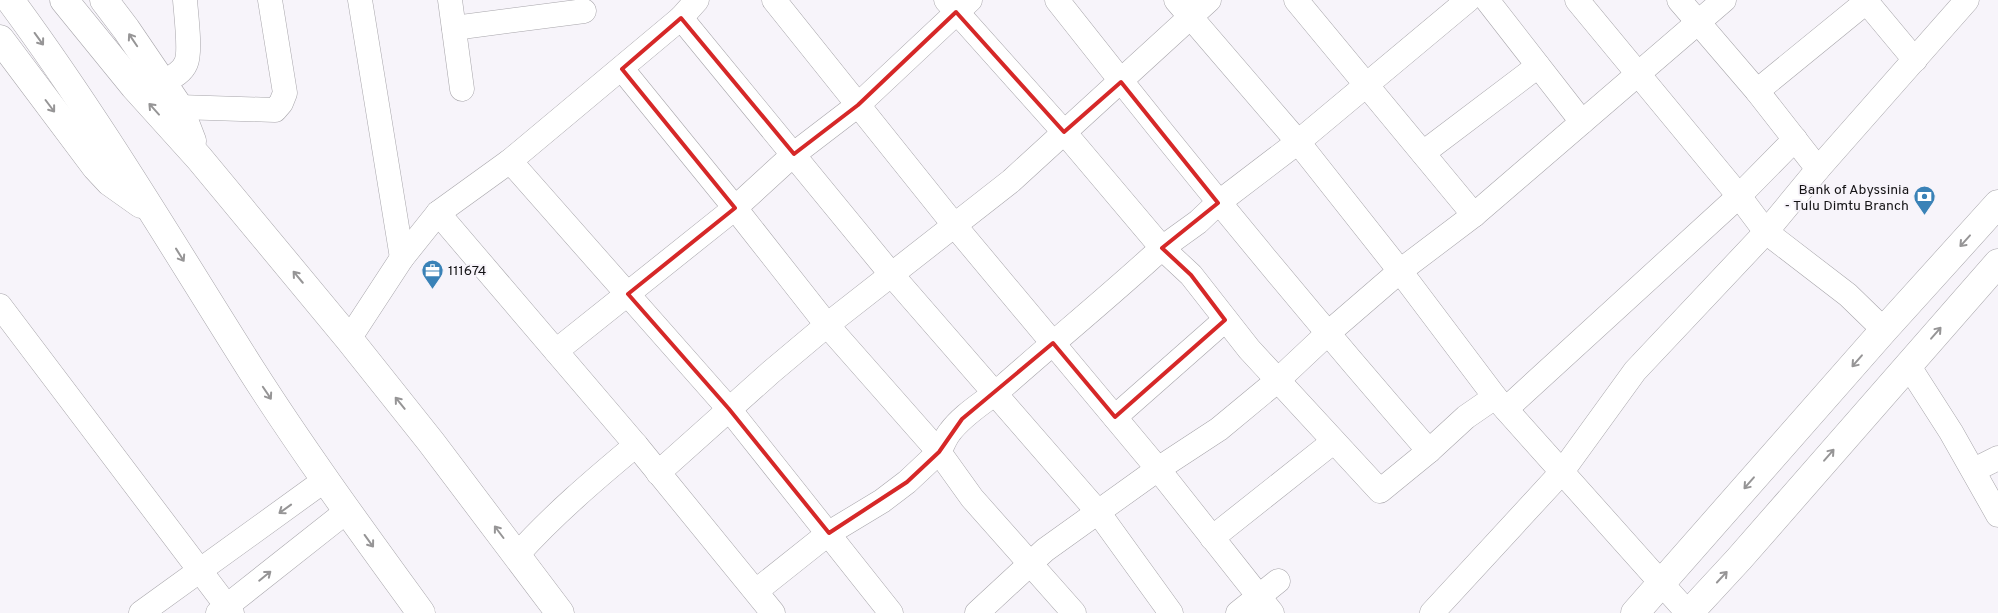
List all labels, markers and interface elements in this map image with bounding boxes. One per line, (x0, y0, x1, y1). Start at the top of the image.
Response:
one-way arrow (34, 32, 44, 46)
one-way arrow (128, 33, 138, 47)
one-way arrow (45, 99, 56, 112)
one-way arrow (149, 103, 160, 116)
place label: Bank of Abyssinia - Tulu Dimtu Branch (1785, 182, 1909, 215)
bank icon: Bank of Abyssinia - Tulu Dimtu Branch (1913, 185, 1937, 216)
one-way arrow (1959, 234, 1971, 247)
one-way arrow (175, 248, 185, 262)
office icon: 111674 (420, 258, 444, 289)
place label: 111674 (448, 263, 486, 280)
one-way arrow (292, 271, 303, 284)
one-way arrow (1930, 326, 1942, 339)
one-way arrow (1851, 355, 1862, 368)
one-way arrow (262, 385, 272, 399)
one-way arrow (395, 397, 406, 410)
one-way arrow (1824, 449, 1835, 462)
one-way arrow (1743, 477, 1755, 490)
one-way arrow (278, 504, 292, 514)
one-way arrow (494, 525, 504, 539)
one-way arrow (364, 534, 374, 548)
one-way arrow (258, 571, 271, 582)
one-way arrow (1716, 571, 1728, 584)

